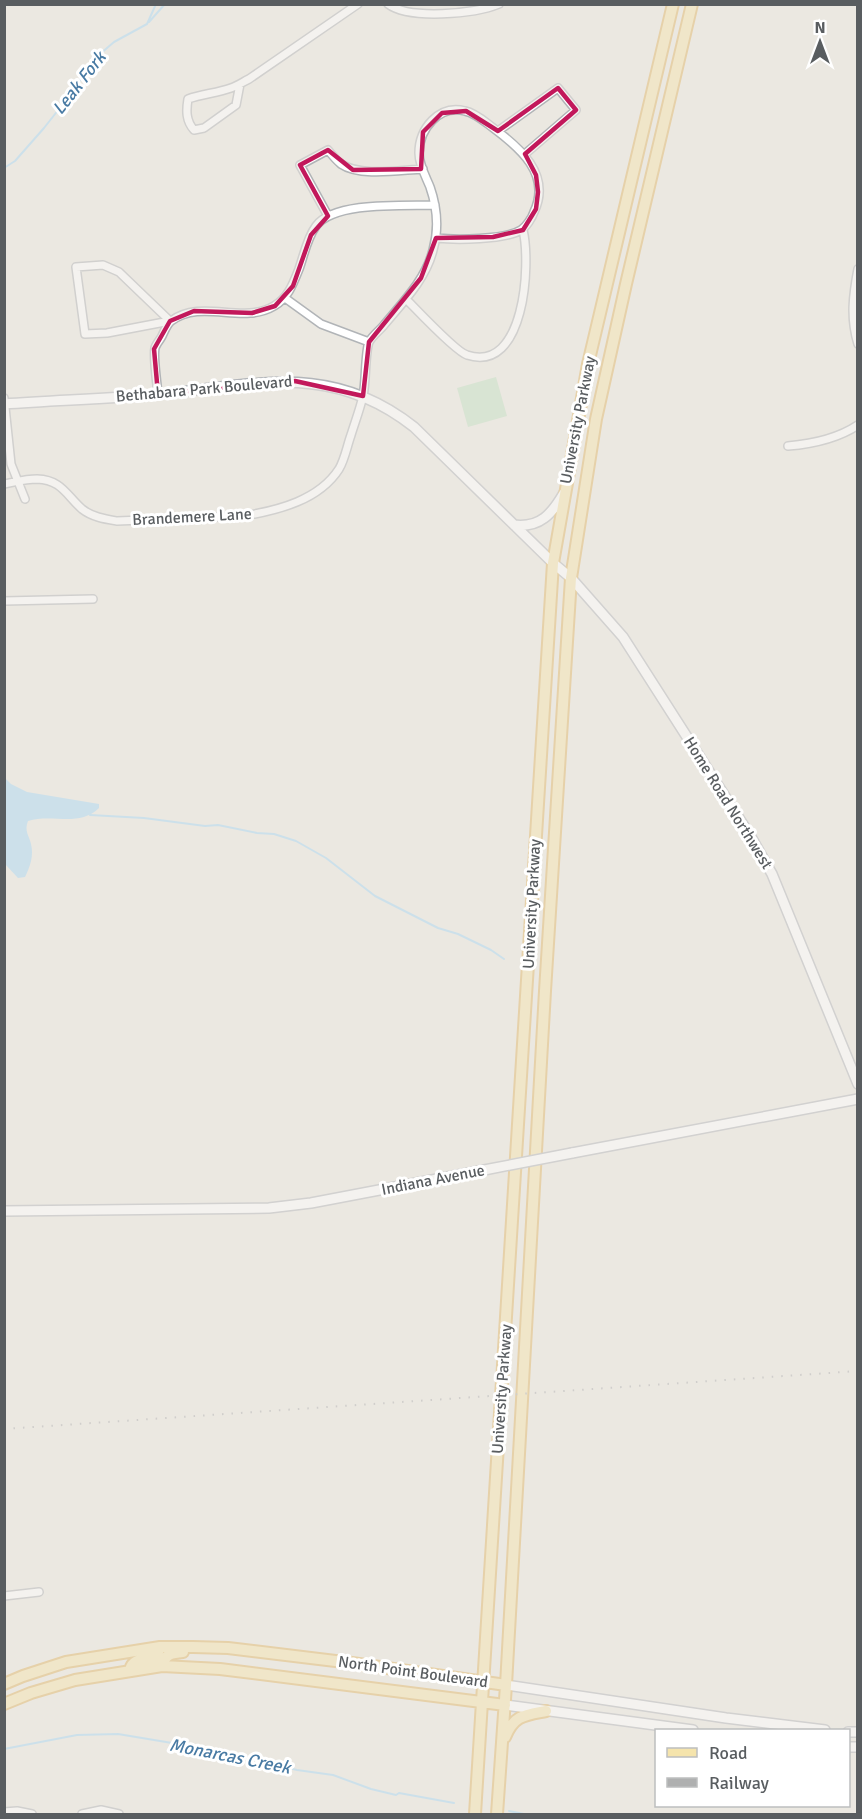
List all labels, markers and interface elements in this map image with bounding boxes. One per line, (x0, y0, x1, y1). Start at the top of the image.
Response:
north arrow (790, 12, 850, 72)
text: N (814, 18, 826, 38)
water label: Leak Fork (48, 46, 112, 119)
street label: University Parkway (556, 354, 600, 486)
street label: Bethabara Park Boulevard (115, 371, 293, 407)
street label: Brandemere Lane (132, 504, 252, 530)
street label: Home Road Northwest (679, 733, 777, 873)
street label: University Parkway (519, 838, 545, 969)
street label: Indiana Avenue (380, 1160, 486, 1200)
street label: University Parkway (487, 1323, 517, 1455)
street label: North Point Boulevard (337, 1652, 489, 1692)
legend (655, 1729, 850, 1807)
water label: Monarcas Creek (168, 1733, 294, 1779)
text: Road (709, 1742, 748, 1764)
text: Railway (709, 1772, 770, 1794)

